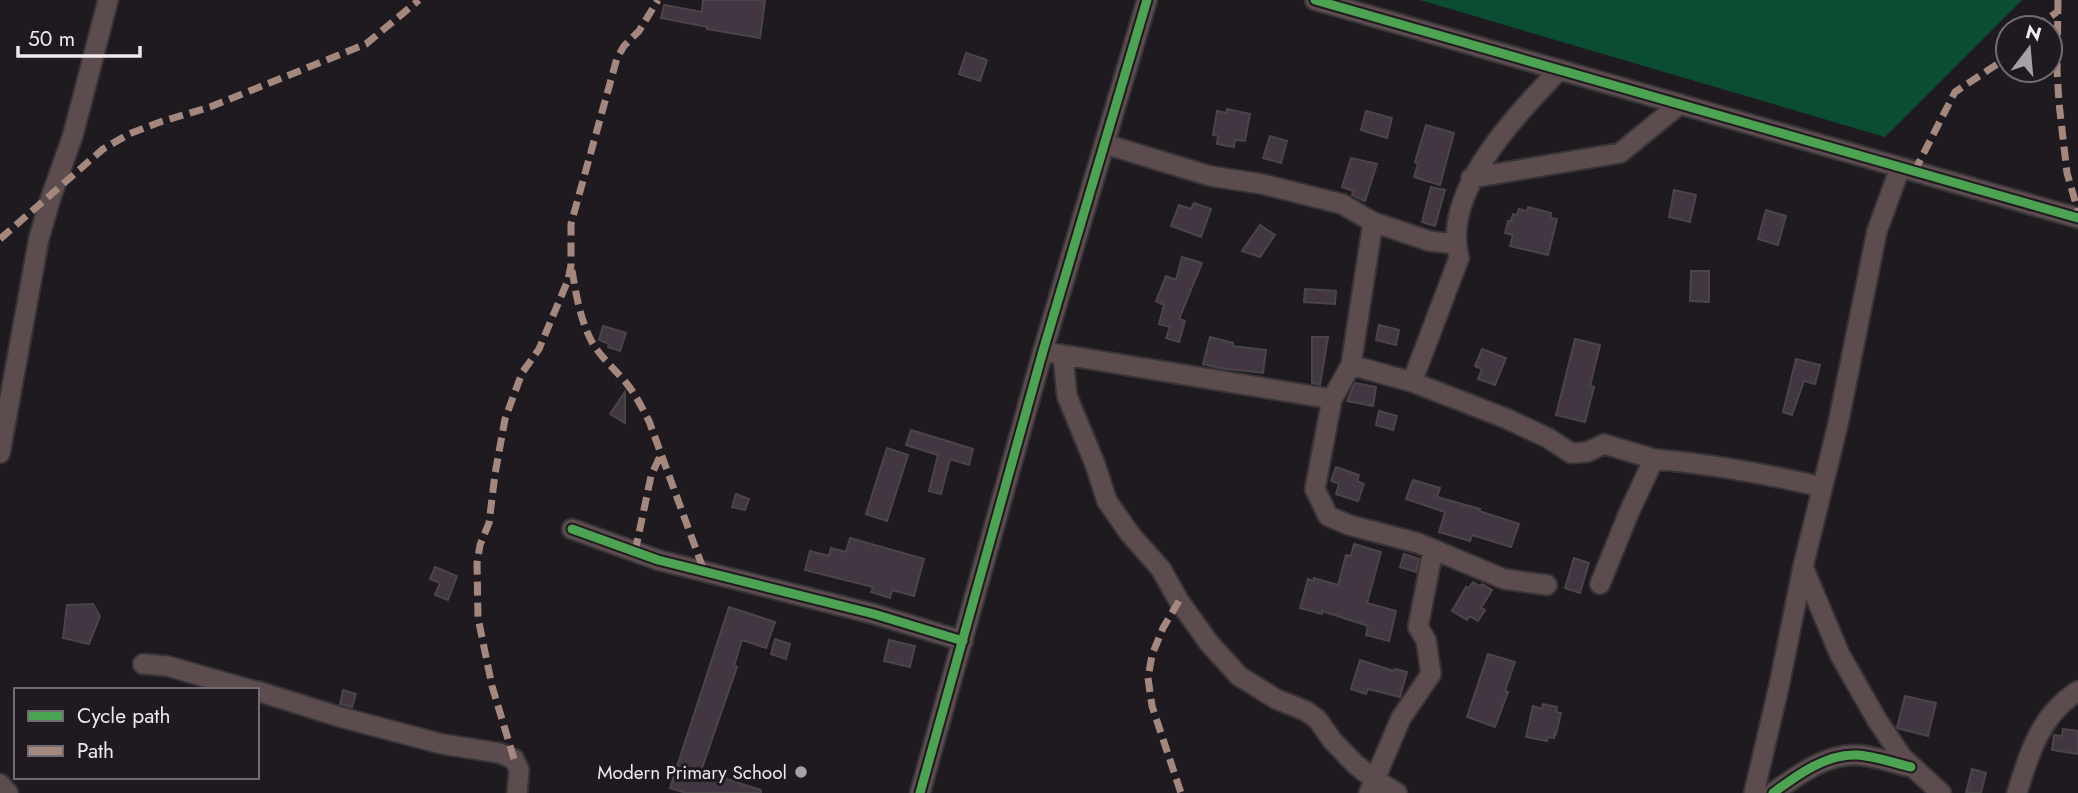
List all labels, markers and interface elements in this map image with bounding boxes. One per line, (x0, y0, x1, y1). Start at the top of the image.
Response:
scale bar (18, 14, 140, 58)
north arrow (1994, 14, 2064, 84)
text: N (2023, 18, 2045, 48)
text: 50 m (28, 24, 75, 54)
legend (14, 688, 259, 779)
text: Cycle path (77, 701, 170, 731)
text: Path (77, 736, 114, 766)
place label: Modern Primary School (597, 759, 787, 786)
marker: Modern Primary School (793, 764, 809, 780)

